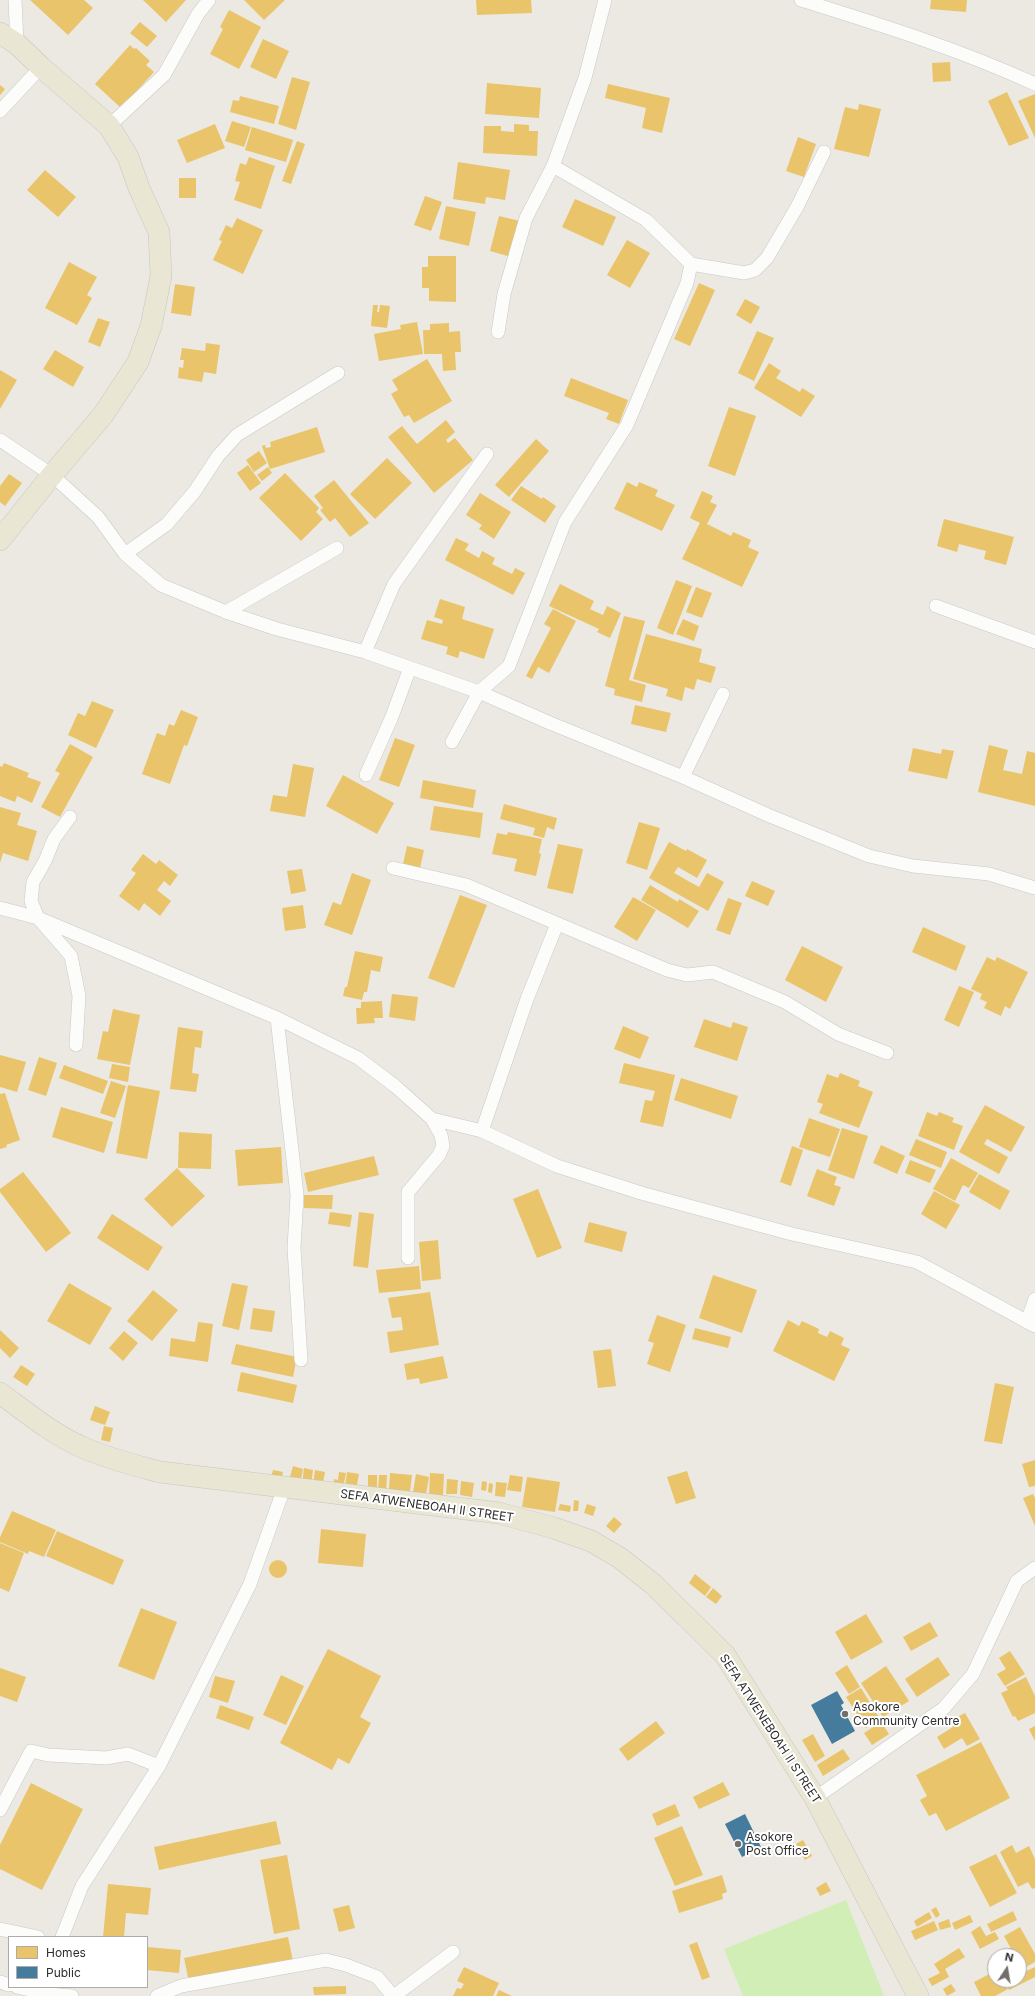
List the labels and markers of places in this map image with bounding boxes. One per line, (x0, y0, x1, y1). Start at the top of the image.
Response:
place label: Asokore Community Centre (853, 1700, 959, 1728)
marker: Asokore Community Centre (840, 1709, 850, 1719)
place label: Asokore Post Office (746, 1830, 809, 1858)
marker: Asokore Post Office (733, 1839, 743, 1849)

